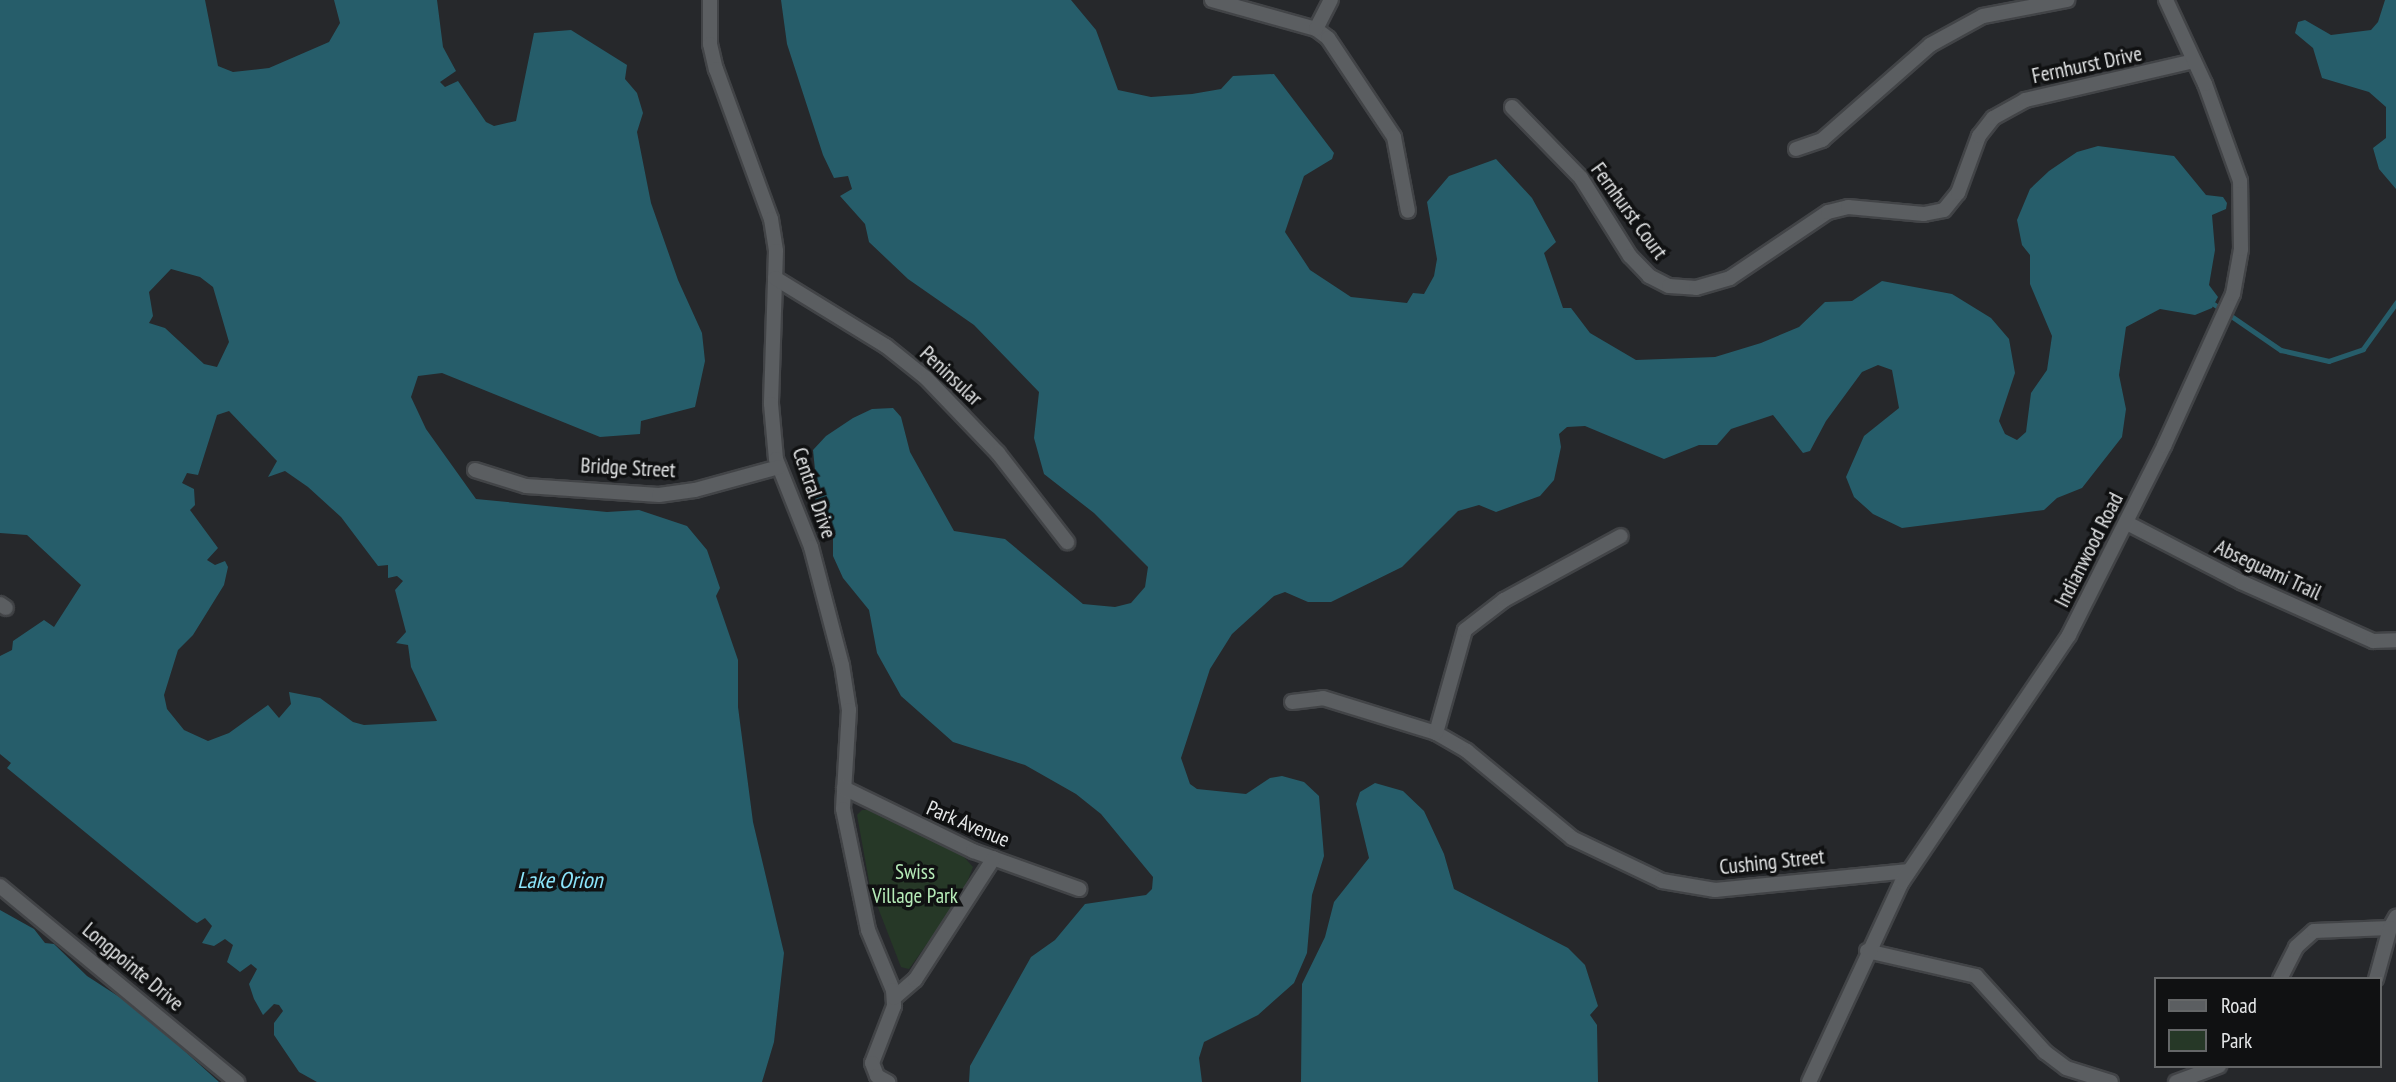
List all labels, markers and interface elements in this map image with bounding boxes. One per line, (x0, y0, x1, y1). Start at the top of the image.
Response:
street label: Fernhurst Drive (2030, 41, 2144, 89)
street label: Fernhurst Court (1586, 158, 1672, 264)
street label: Peninsular (915, 341, 987, 411)
street label: Central Drive (787, 444, 841, 542)
street label: Bridge Street (580, 453, 676, 483)
street label: Indianwood Road (2049, 489, 2129, 611)
street label: Abseguami Trail (2211, 534, 2325, 606)
street label: Park Avenue (922, 795, 1014, 853)
street label: Cushing Street (1718, 844, 1826, 880)
park label: Swiss Village Park (872, 859, 958, 909)
water label: Lake Orion (517, 866, 603, 894)
street label: Longpointe Drive (77, 917, 189, 1017)
legend (2154, 977, 2382, 1068)
text: Road (2221, 992, 2257, 1019)
text: Park (2221, 1027, 2252, 1054)

